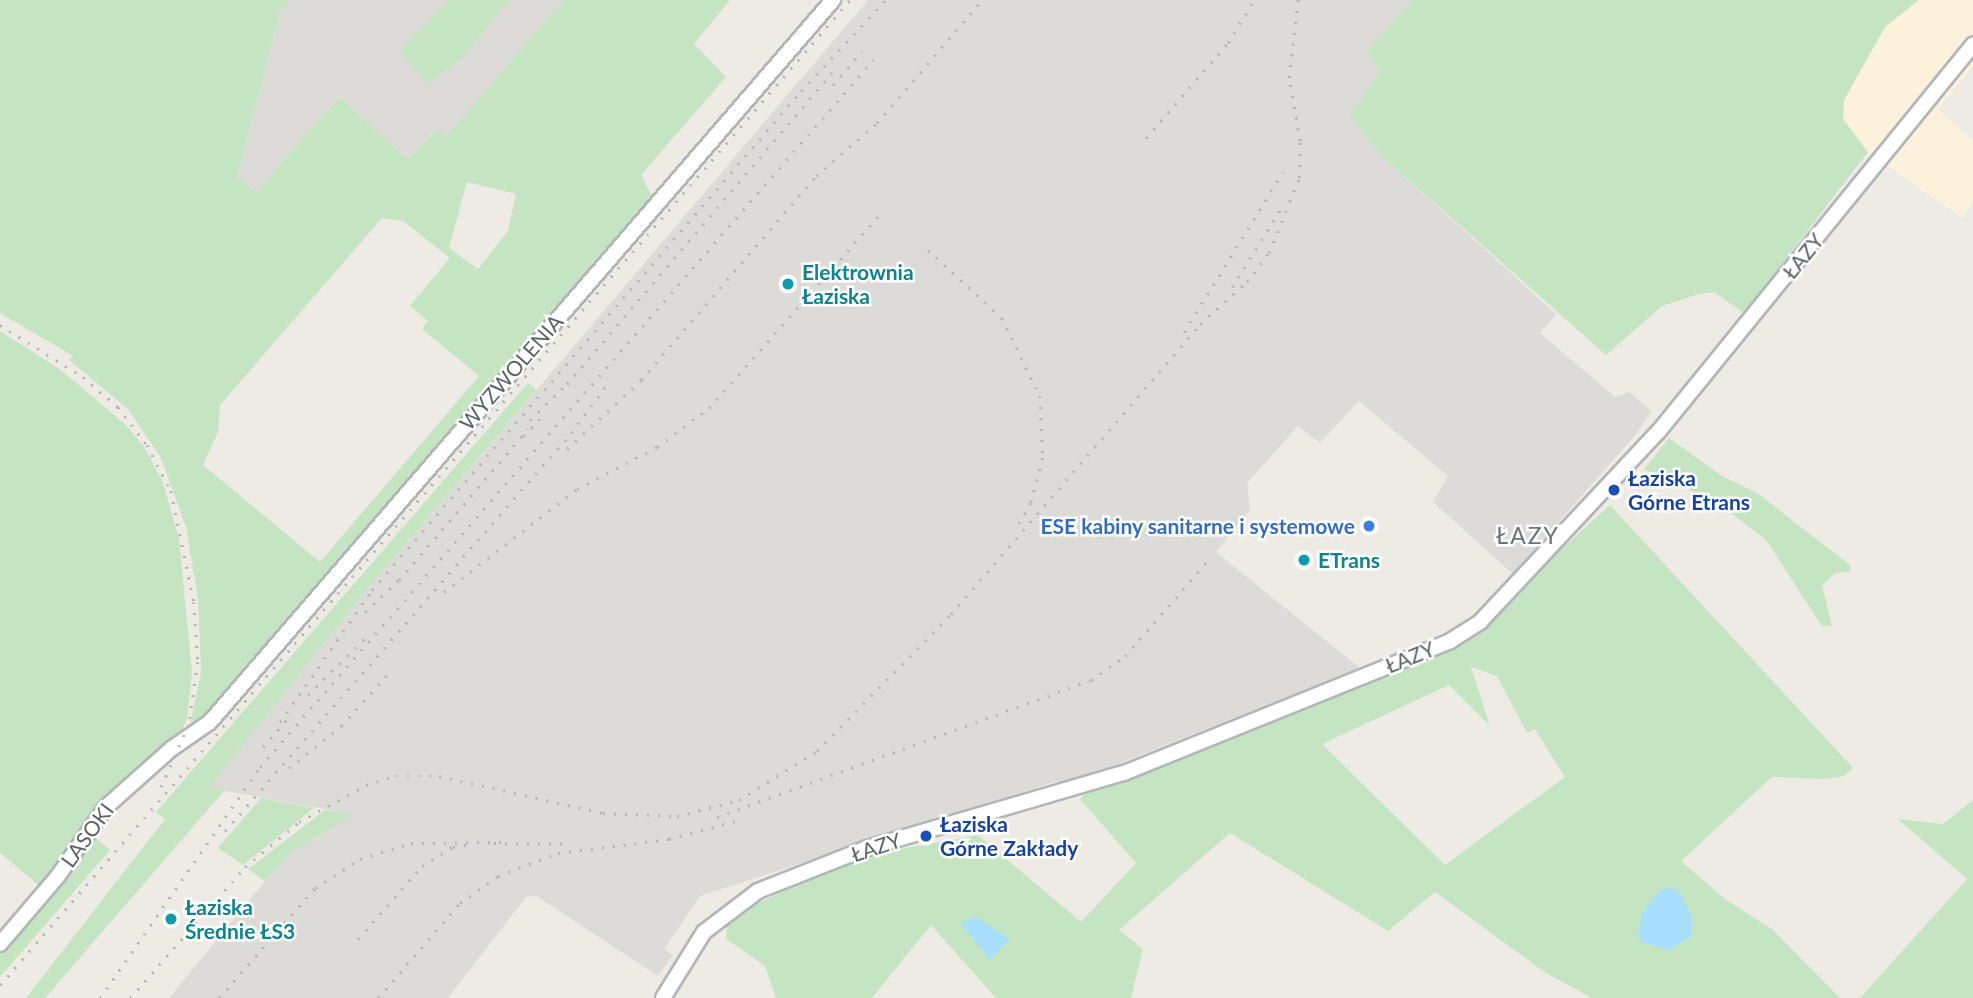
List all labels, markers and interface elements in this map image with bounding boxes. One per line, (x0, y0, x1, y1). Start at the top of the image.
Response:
street label: ŁAZY (1777, 228, 1829, 284)
place label: Elektrownia Łaziska (802, 259, 914, 309)
marker: Elektrownia Łaziska (780, 276, 796, 292)
street label: WYZWOLENIA (454, 309, 568, 435)
place label: Łaziska Górne Etrans (1628, 465, 1750, 515)
marker: Łaziska Górne Etrans (1606, 482, 1622, 498)
place label: ESE kabiny sanitarne i systemowe (1040, 513, 1355, 539)
marker: ESE kabiny sanitarne i systemowe (1361, 518, 1377, 534)
district label: ŁAZY (1497, 521, 1559, 549)
place label: ETrans (1318, 547, 1380, 573)
marker: ETrans (1296, 552, 1312, 568)
street label: ŁAZY (1382, 636, 1438, 678)
street label: LASOKI (55, 798, 119, 872)
place label: Łaziska Górne Zakłady (940, 811, 1078, 861)
street label: ŁAZY (848, 827, 904, 867)
marker: Łaziska Górne Zakłady (918, 828, 934, 844)
place label: Łaziska Średnie ŁS3 (185, 894, 295, 944)
marker: Łaziska Średnie ŁS3 (163, 911, 179, 927)

